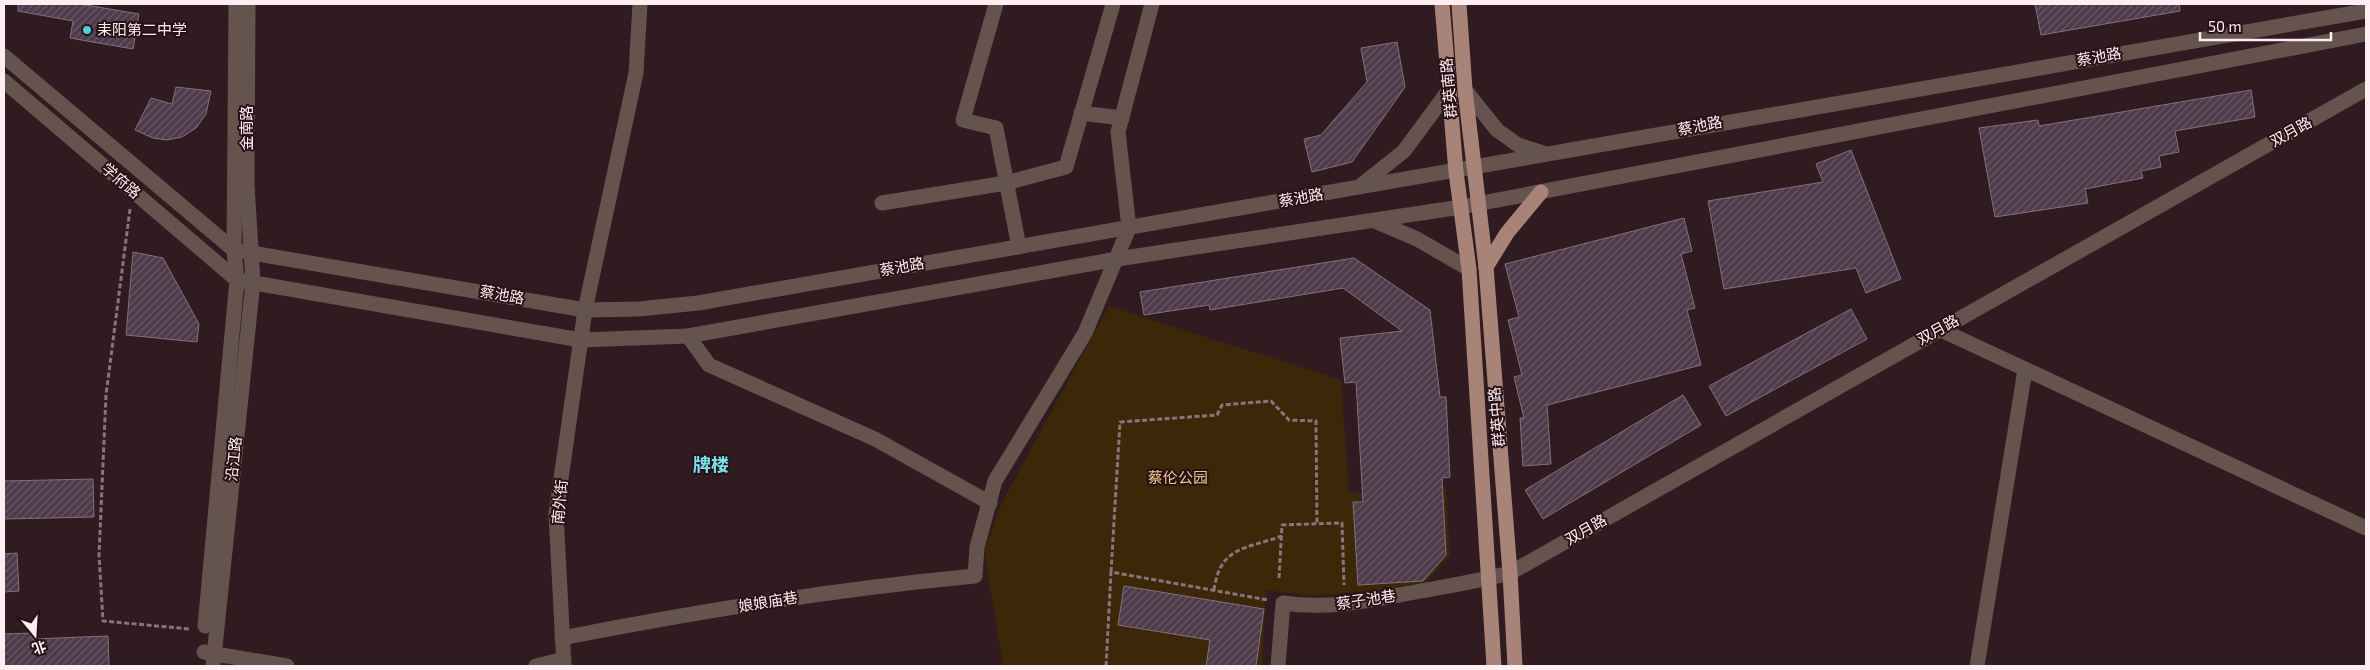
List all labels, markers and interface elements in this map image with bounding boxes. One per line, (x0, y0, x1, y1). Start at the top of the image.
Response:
scale bar (2200, 10, 2331, 42)
text: 50 m (2208, 17, 2242, 35)
place label: 耒阳第二中学 (97, 20, 187, 38)
marker: 耒阳第二中学 (81, 24, 93, 36)
street label: 蔡池路 (2075, 43, 2123, 69)
street label: 群英南路 (1436, 57, 1460, 119)
street label: 金南路 (237, 105, 255, 151)
street label: 蔡池路 (1676, 112, 1724, 138)
street label: 双月路 (2266, 112, 2315, 150)
street label: 学府路 (99, 159, 145, 202)
street label: 蔡池路 (1277, 184, 1325, 210)
street label: 蔡池路 (878, 253, 926, 279)
street label: 蔡池路 (478, 281, 526, 307)
street label: 双月路 (1913, 310, 1962, 348)
street label: 群英中路 (1484, 386, 1508, 448)
street label: 沿江路 (222, 436, 244, 482)
district label: 牌楼 (693, 453, 729, 475)
park label: 蔡伦公园 (1148, 468, 1208, 486)
street label: 南外街 (548, 479, 570, 525)
street label: 双月路 (1562, 510, 1609, 548)
street label: 蔡子池巷 (1335, 586, 1397, 612)
street label: 娘娘庙巷 (737, 587, 799, 615)
north arrow (10, 610, 60, 660)
text: 北 (30, 638, 48, 658)

